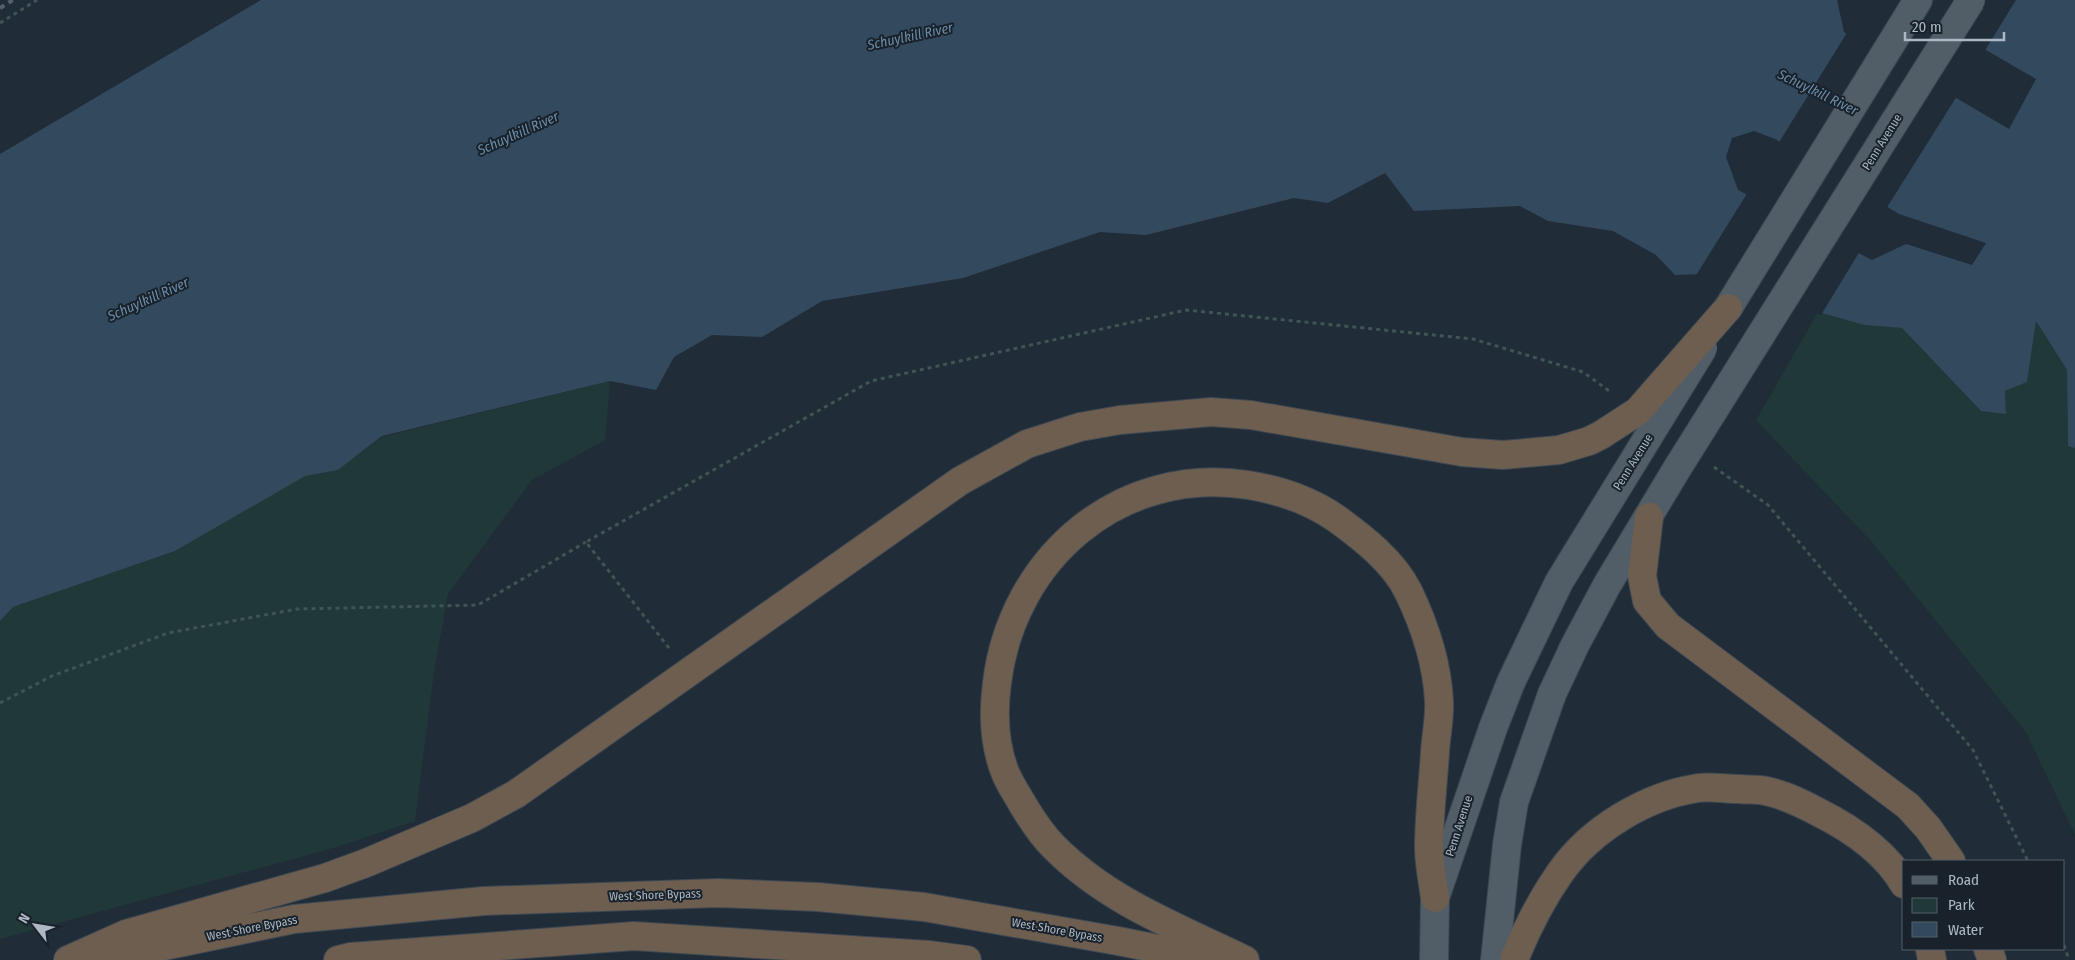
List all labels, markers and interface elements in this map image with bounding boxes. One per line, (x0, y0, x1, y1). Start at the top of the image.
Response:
scale bar (1905, 10, 2004, 42)
text: 20 m (1912, 18, 1942, 36)
water label: Schuylkill River (865, 19, 956, 54)
water label: Schuylkill River (1774, 65, 1862, 120)
water label: Schuylkill River (474, 108, 562, 159)
street label: Penn Avenue (1859, 111, 1905, 173)
water label: Schuylkill River (104, 274, 192, 325)
street label: Penn Avenue (1610, 431, 1656, 493)
street label: Penn Avenue (1443, 794, 1475, 858)
legend (1902, 860, 2065, 950)
text: Road (1948, 871, 1979, 889)
street label: West Shore Bypass (609, 886, 701, 904)
text: Park (1948, 896, 1975, 914)
north arrow (10, 900, 60, 950)
text: N (15, 911, 34, 927)
street label: West Shore Bypass (206, 912, 298, 944)
street label: West Shore Bypass (1010, 915, 1104, 945)
text: Water (1948, 921, 1984, 939)

